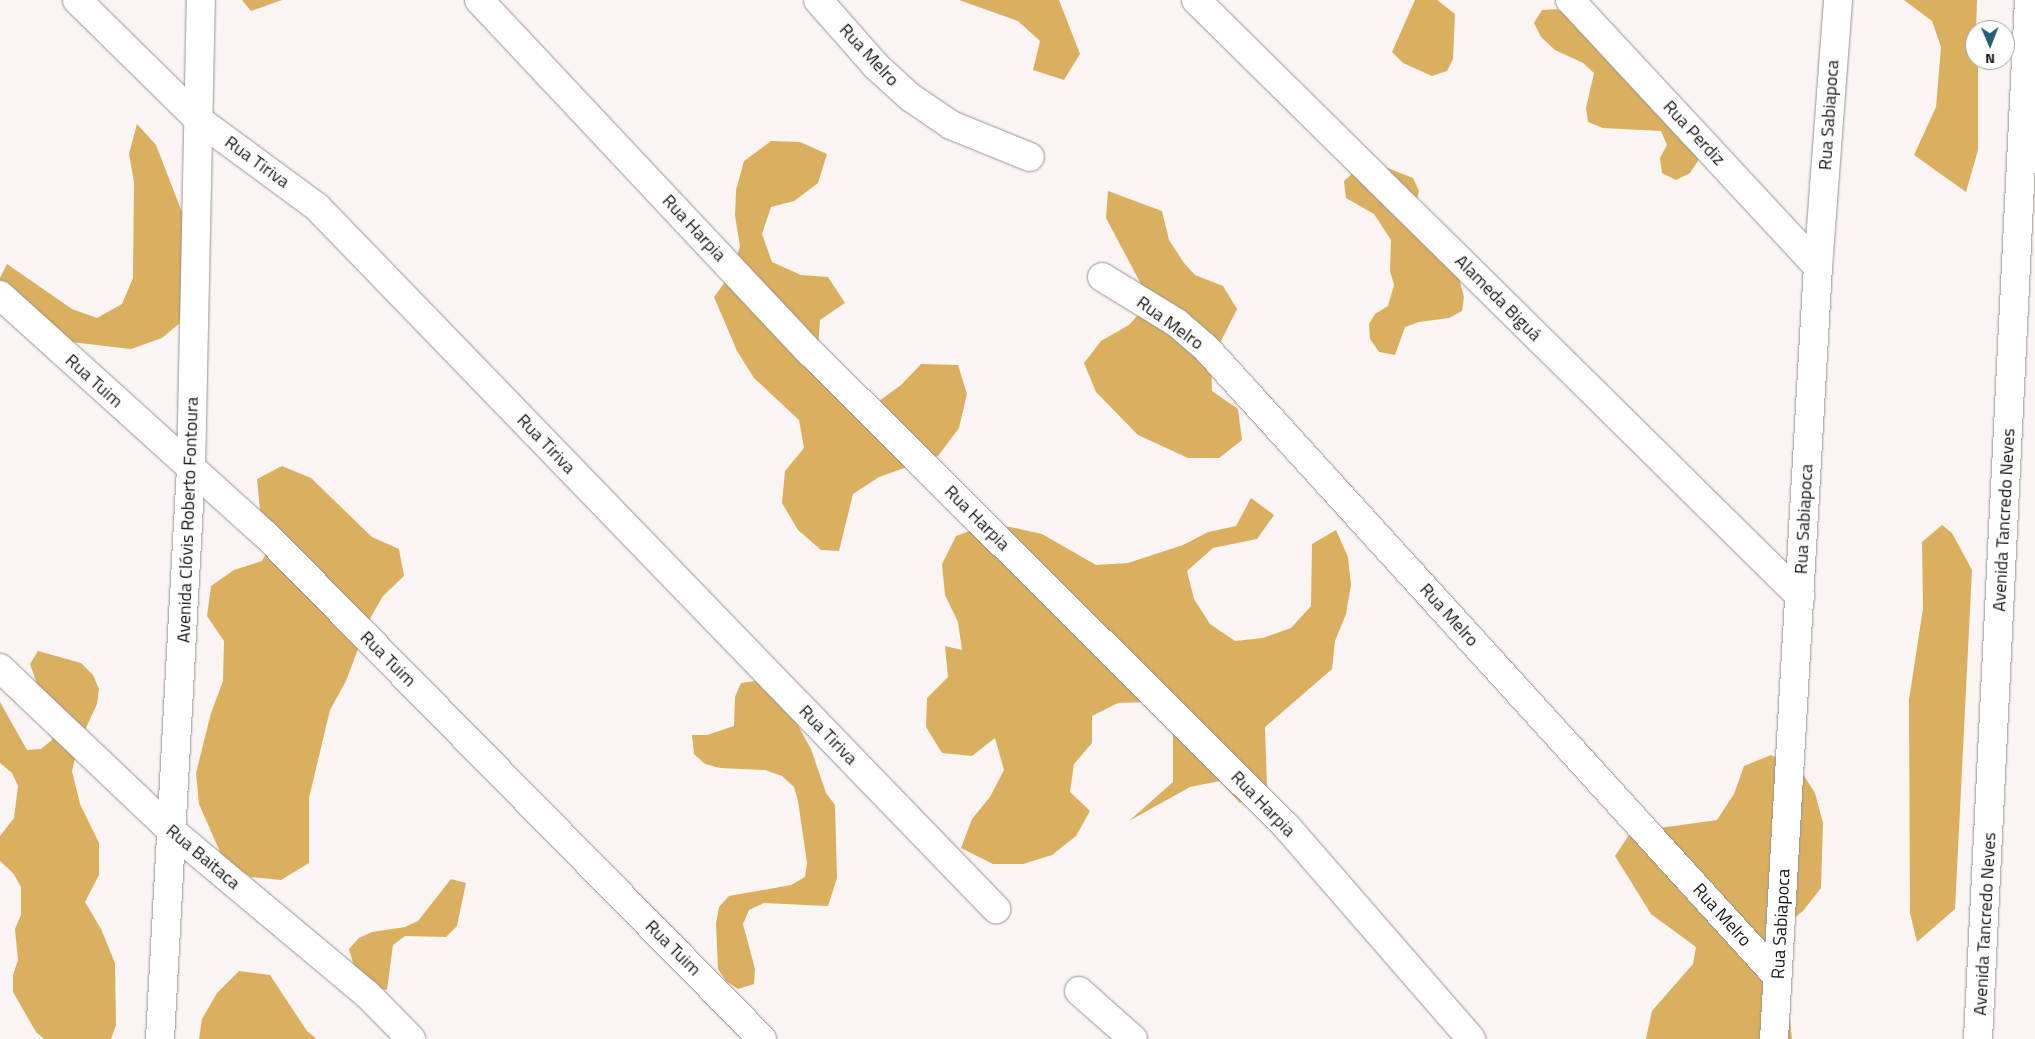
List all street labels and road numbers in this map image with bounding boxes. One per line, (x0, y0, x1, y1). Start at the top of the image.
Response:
street label: Rua Melro (835, 19, 903, 91)
street label: Rua Sabiapoca (1814, 59, 1844, 171)
street label: Rua Perdiz (1659, 96, 1729, 170)
street label: Rua Tiriva (220, 131, 294, 193)
street label: Rua Harpia (658, 190, 730, 266)
street label: Alameda Biguá (1450, 250, 1546, 346)
street label: Rua Melro (1132, 292, 1208, 354)
street label: Rua Tuim (61, 350, 127, 412)
street label: Avenida Clóvis Roberto Fontoura (173, 397, 203, 643)
street label: Rua Tiriva (512, 410, 580, 478)
street label: Avenida Tancredo Neves (1988, 428, 2020, 612)
street label: Rua Sabiapoca (1790, 463, 1818, 575)
street label: Rua Harpia (940, 481, 1014, 555)
street label: Rua Melro (1415, 579, 1483, 651)
street label: Rua Tuim (356, 627, 420, 691)
street label: Rua Tiriva (794, 701, 862, 769)
street label: Rua Harpia (1226, 766, 1300, 842)
street label: Rua Baitaca (162, 820, 244, 894)
street label: Avenida Tancredo Neves (1969, 832, 2001, 1016)
street label: Rua Sabiapoca (1767, 868, 1795, 980)
street label: Rua Melro (1688, 879, 1756, 951)
street label: Rua Tuim (641, 916, 705, 980)

